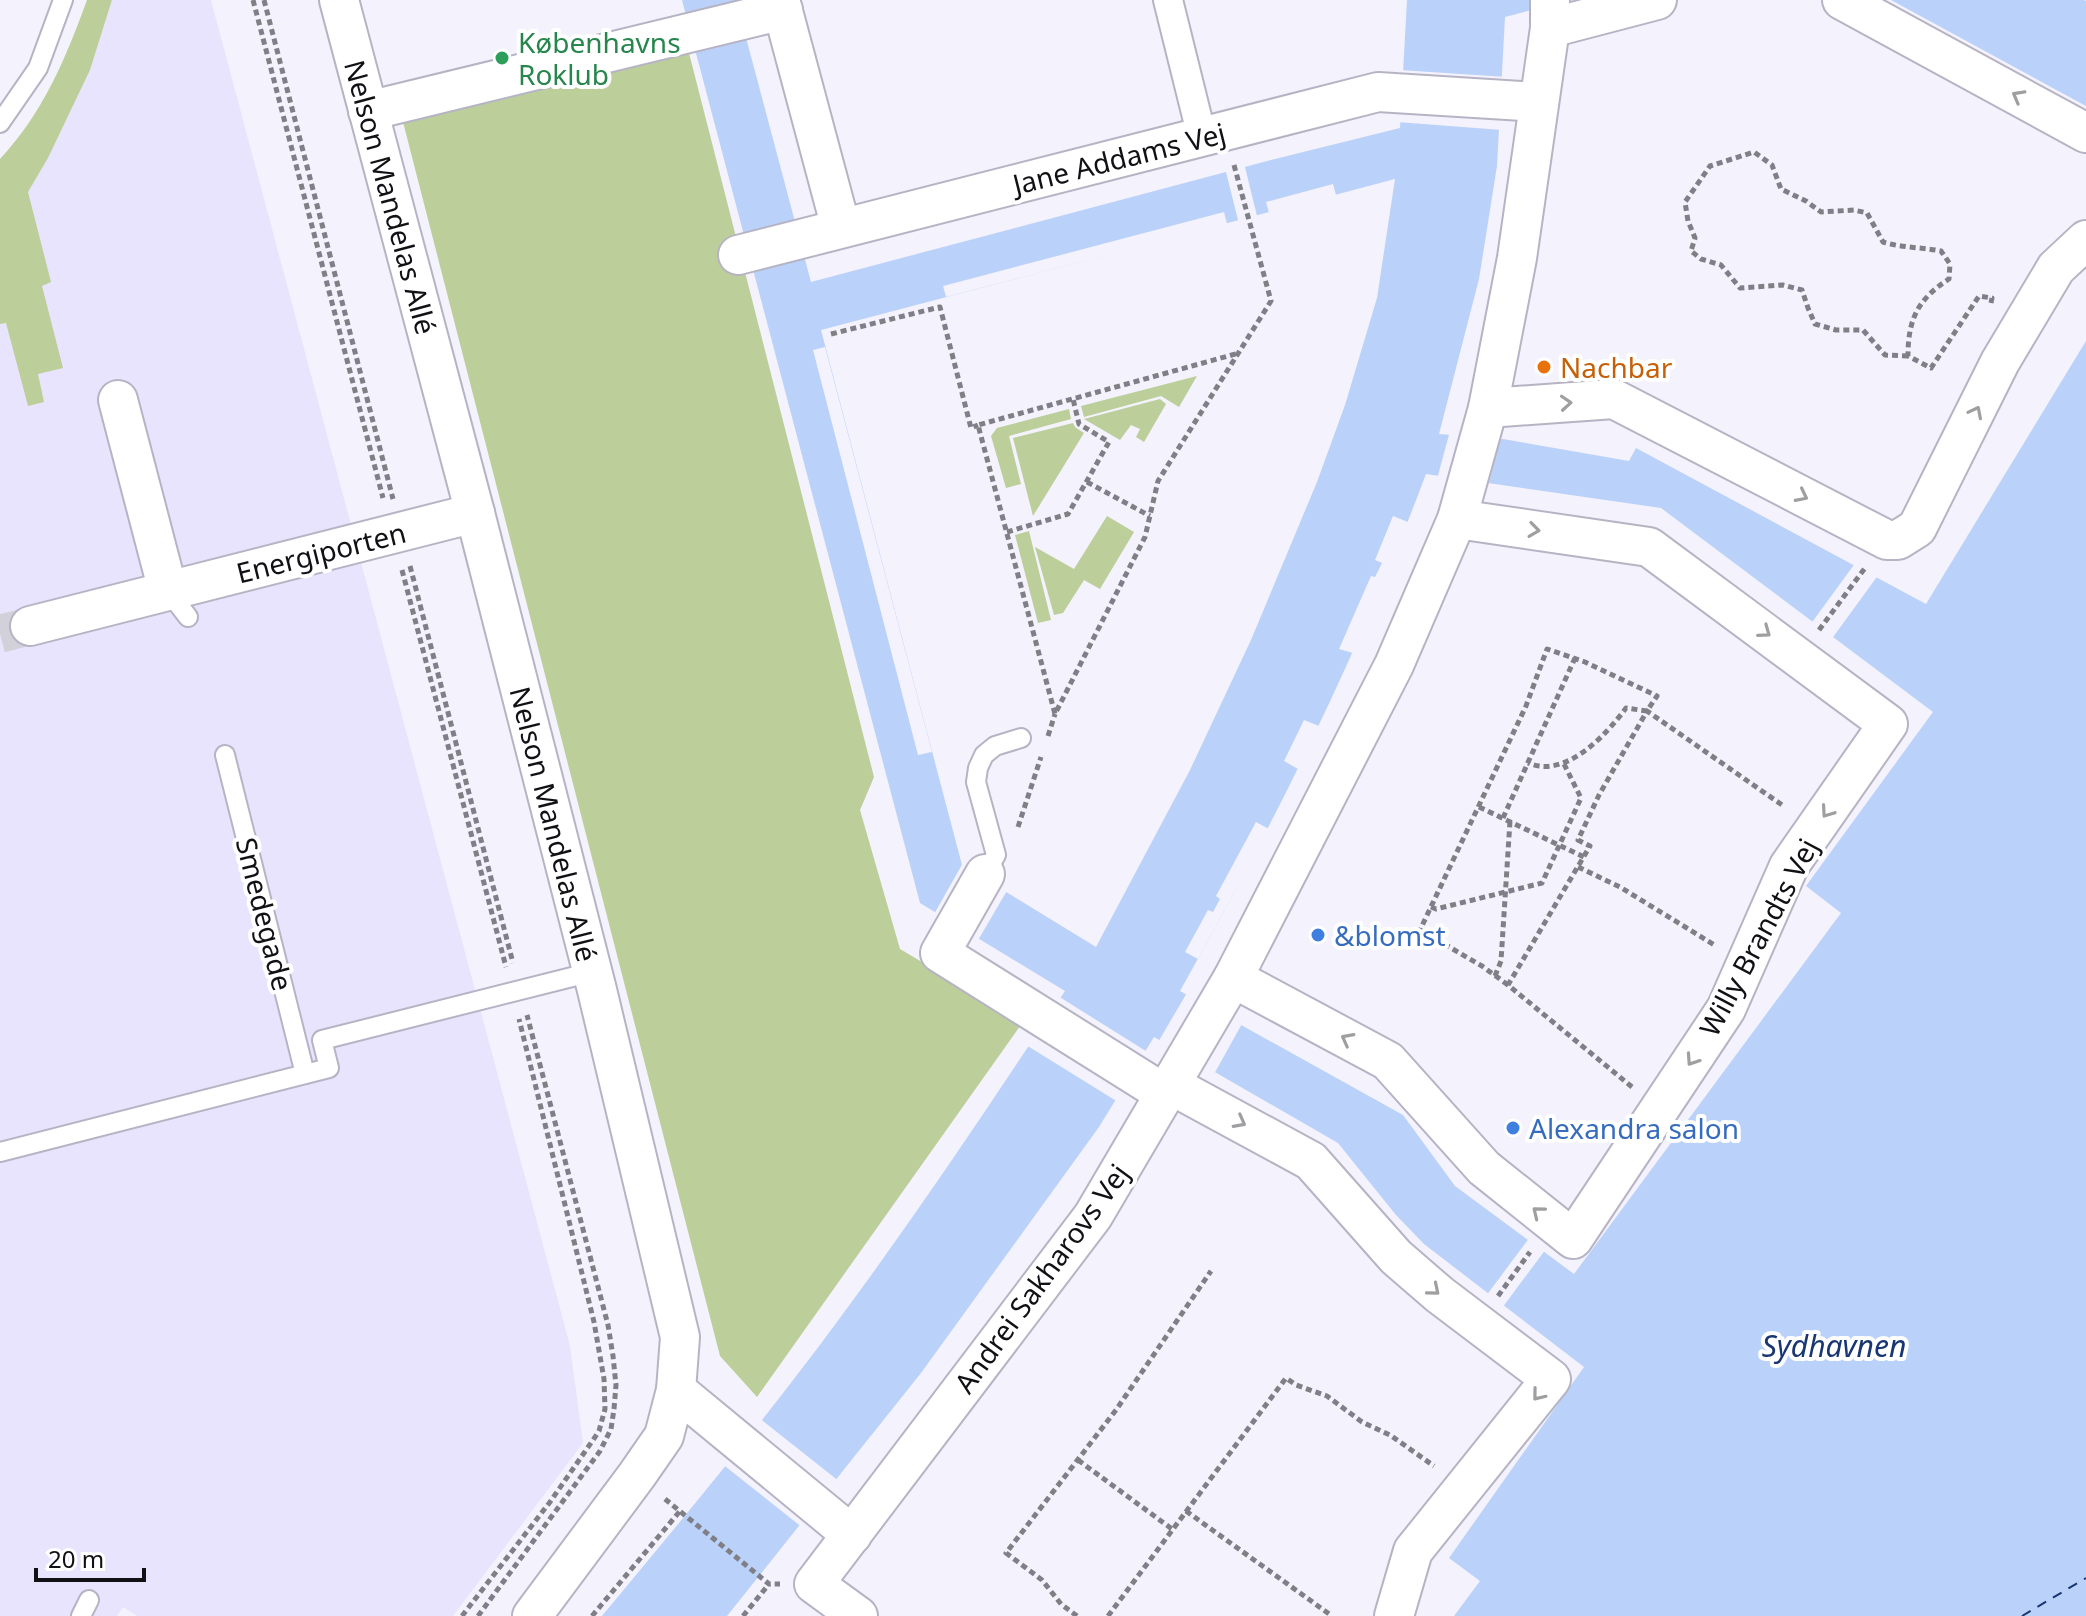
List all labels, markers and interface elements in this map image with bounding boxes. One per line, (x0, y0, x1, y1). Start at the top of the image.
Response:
place label: Københavns Roklub (518, 23, 681, 93)
marker: Københavns Roklub (493, 49, 511, 67)
street label: Nelson Mandelas Allé (336, 56, 446, 338)
one-way arrow (2012, 90, 2026, 106)
street label: Jane Addams Vej (1006, 113, 1229, 204)
place label: Nachbar (1560, 348, 1673, 386)
marker: Nachbar (1535, 358, 1553, 376)
one-way arrow (1560, 394, 1572, 411)
one-way arrow (1966, 405, 1981, 420)
one-way arrow (1793, 487, 1808, 502)
street label: Energiporten (232, 513, 410, 591)
one-way arrow (1528, 521, 1541, 538)
one-way arrow (1757, 622, 1771, 637)
street label: Nelson Mandelas Allé (501, 682, 607, 966)
one-way arrow (1822, 803, 1837, 817)
street label: Willy Brandts Vej (1690, 832, 1826, 1042)
street label: Smedegade (228, 834, 302, 994)
place label: &blomst (1334, 916, 1446, 954)
marker: &blomst (1309, 926, 1327, 944)
one-way arrow (1341, 1033, 1355, 1048)
one-way arrow (1687, 1051, 1702, 1066)
place label: Alexandra salon (1529, 1109, 1739, 1147)
one-way arrow (1231, 1112, 1245, 1128)
marker: Alexandra salon (1504, 1119, 1522, 1137)
street label: Andrei Sakharovs Vej (945, 1156, 1137, 1400)
one-way arrow (1532, 1207, 1547, 1221)
one-way arrow (1425, 1280, 1439, 1295)
water label: Sydhavnen (1762, 1325, 1906, 1366)
one-way arrow (1533, 1386, 1548, 1400)
scale bar (36, 1532, 144, 1582)
text: 20 m (48, 1542, 104, 1575)

